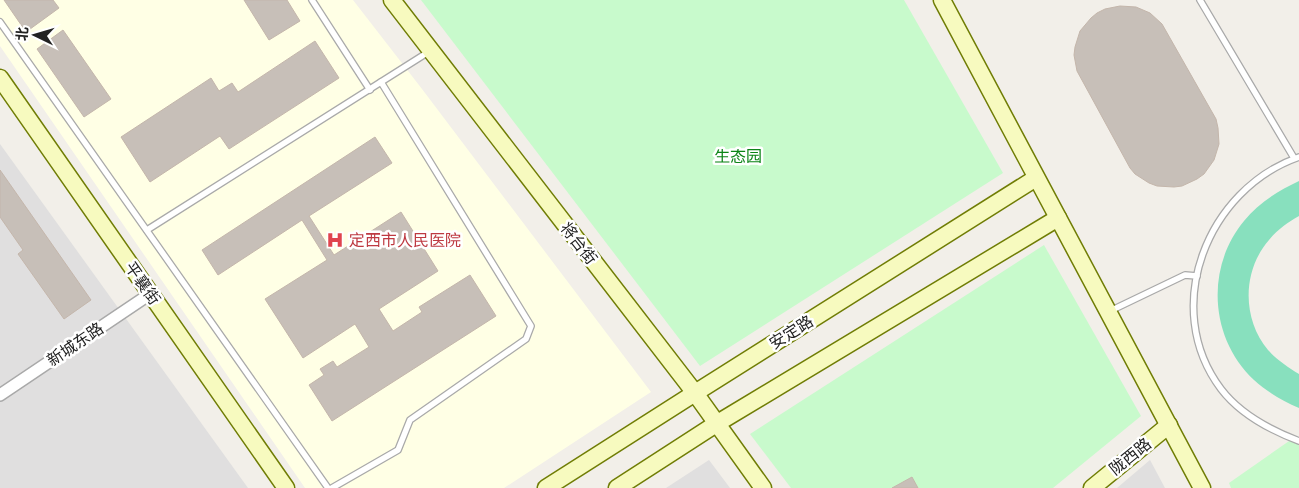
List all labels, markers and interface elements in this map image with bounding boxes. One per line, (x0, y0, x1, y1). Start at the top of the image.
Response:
north arrow (10, 10, 60, 60)
text: 北 (13, 26, 31, 42)
park label: 生态园 (714, 147, 762, 166)
street label: 将台街 (556, 219, 601, 268)
hospital icon: 定西市人民医院 (325, 230, 345, 250)
place label: 定西市人民医院 (349, 231, 461, 250)
street label: 平襄街 (121, 258, 164, 308)
street label: 安定路 (766, 312, 817, 353)
street label: 新城东路 (43, 319, 107, 370)
street label: 陇西路 (1106, 434, 1155, 479)

